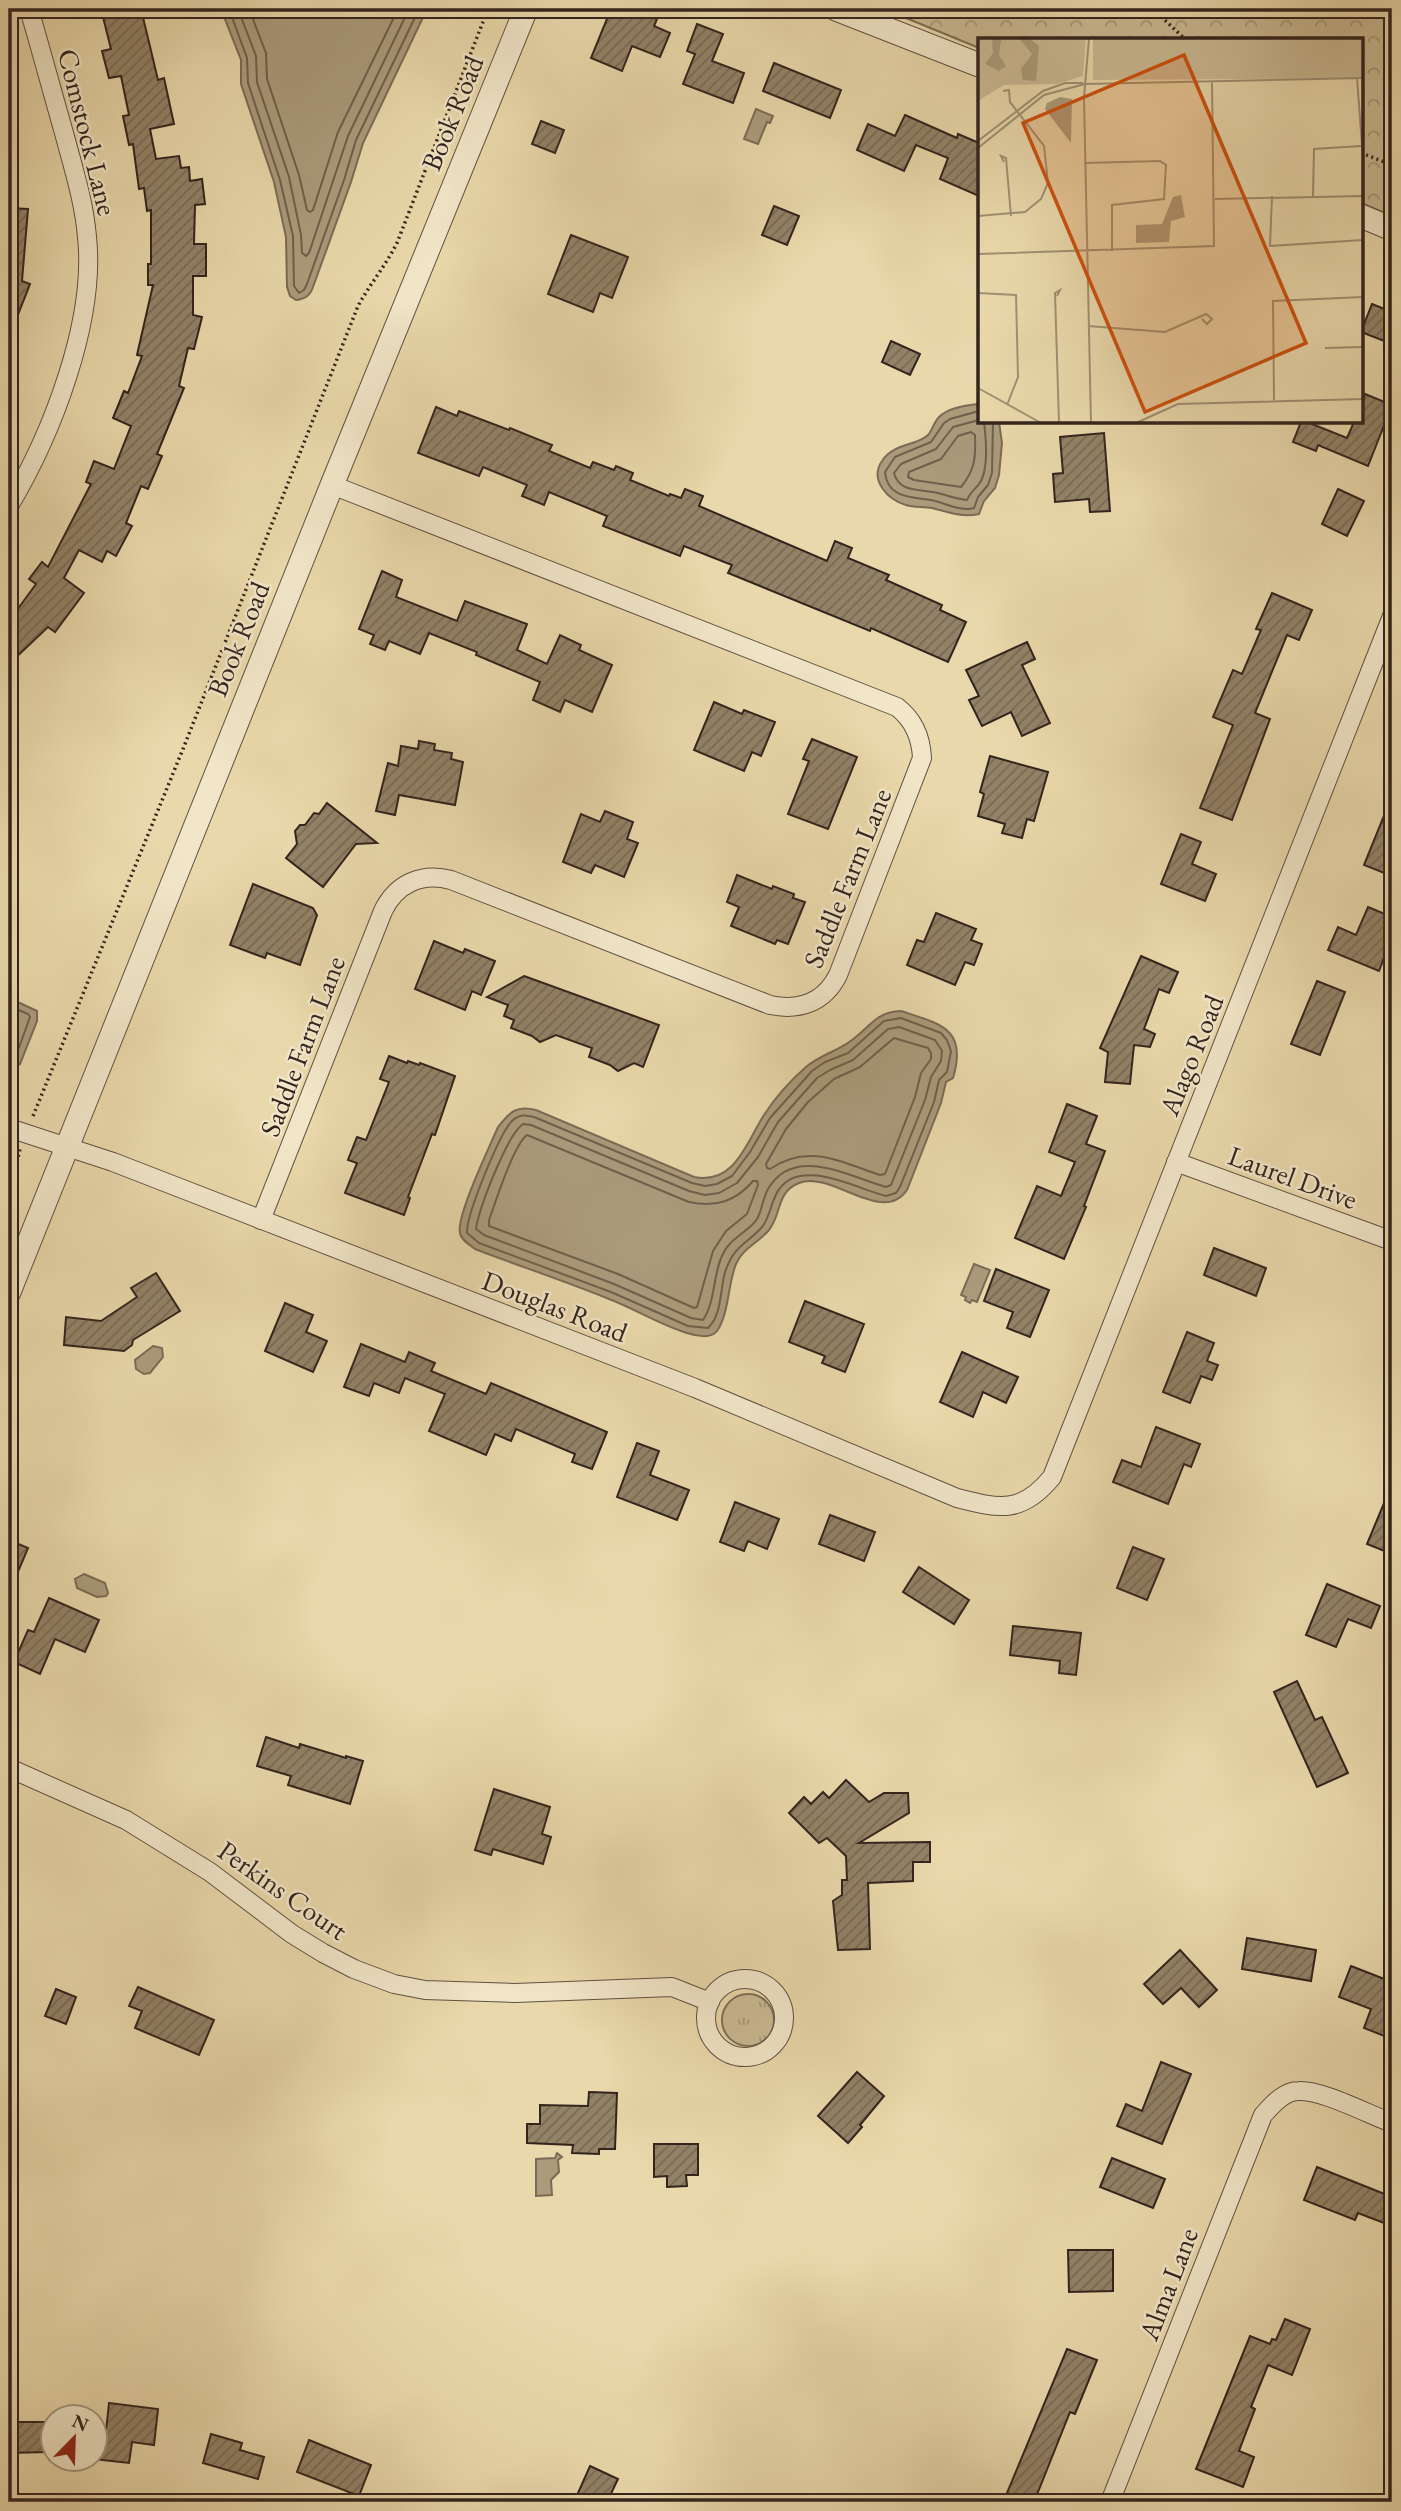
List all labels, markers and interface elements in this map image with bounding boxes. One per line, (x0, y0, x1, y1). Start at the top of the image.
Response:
inset map (978, 38, 1362, 424)
street label: Comstock Lane (50, 45, 126, 219)
street label: Book Road (413, 49, 492, 176)
street label: Book Road (199, 575, 278, 702)
street label: Saddle Farm Lane (795, 783, 899, 973)
street label: Saddle Farm Lane (251, 951, 353, 1141)
street label: Alago Road (1150, 988, 1232, 1122)
street label: Laurel Drive (1224, 1137, 1363, 1217)
street label: Douglas Road (477, 1262, 634, 1351)
street label: Perkins Court (211, 1832, 355, 1948)
street label: Alma Lane (1130, 2222, 1206, 2346)
north arrow (38, 2402, 108, 2472)
text: N (68, 2408, 93, 2438)

